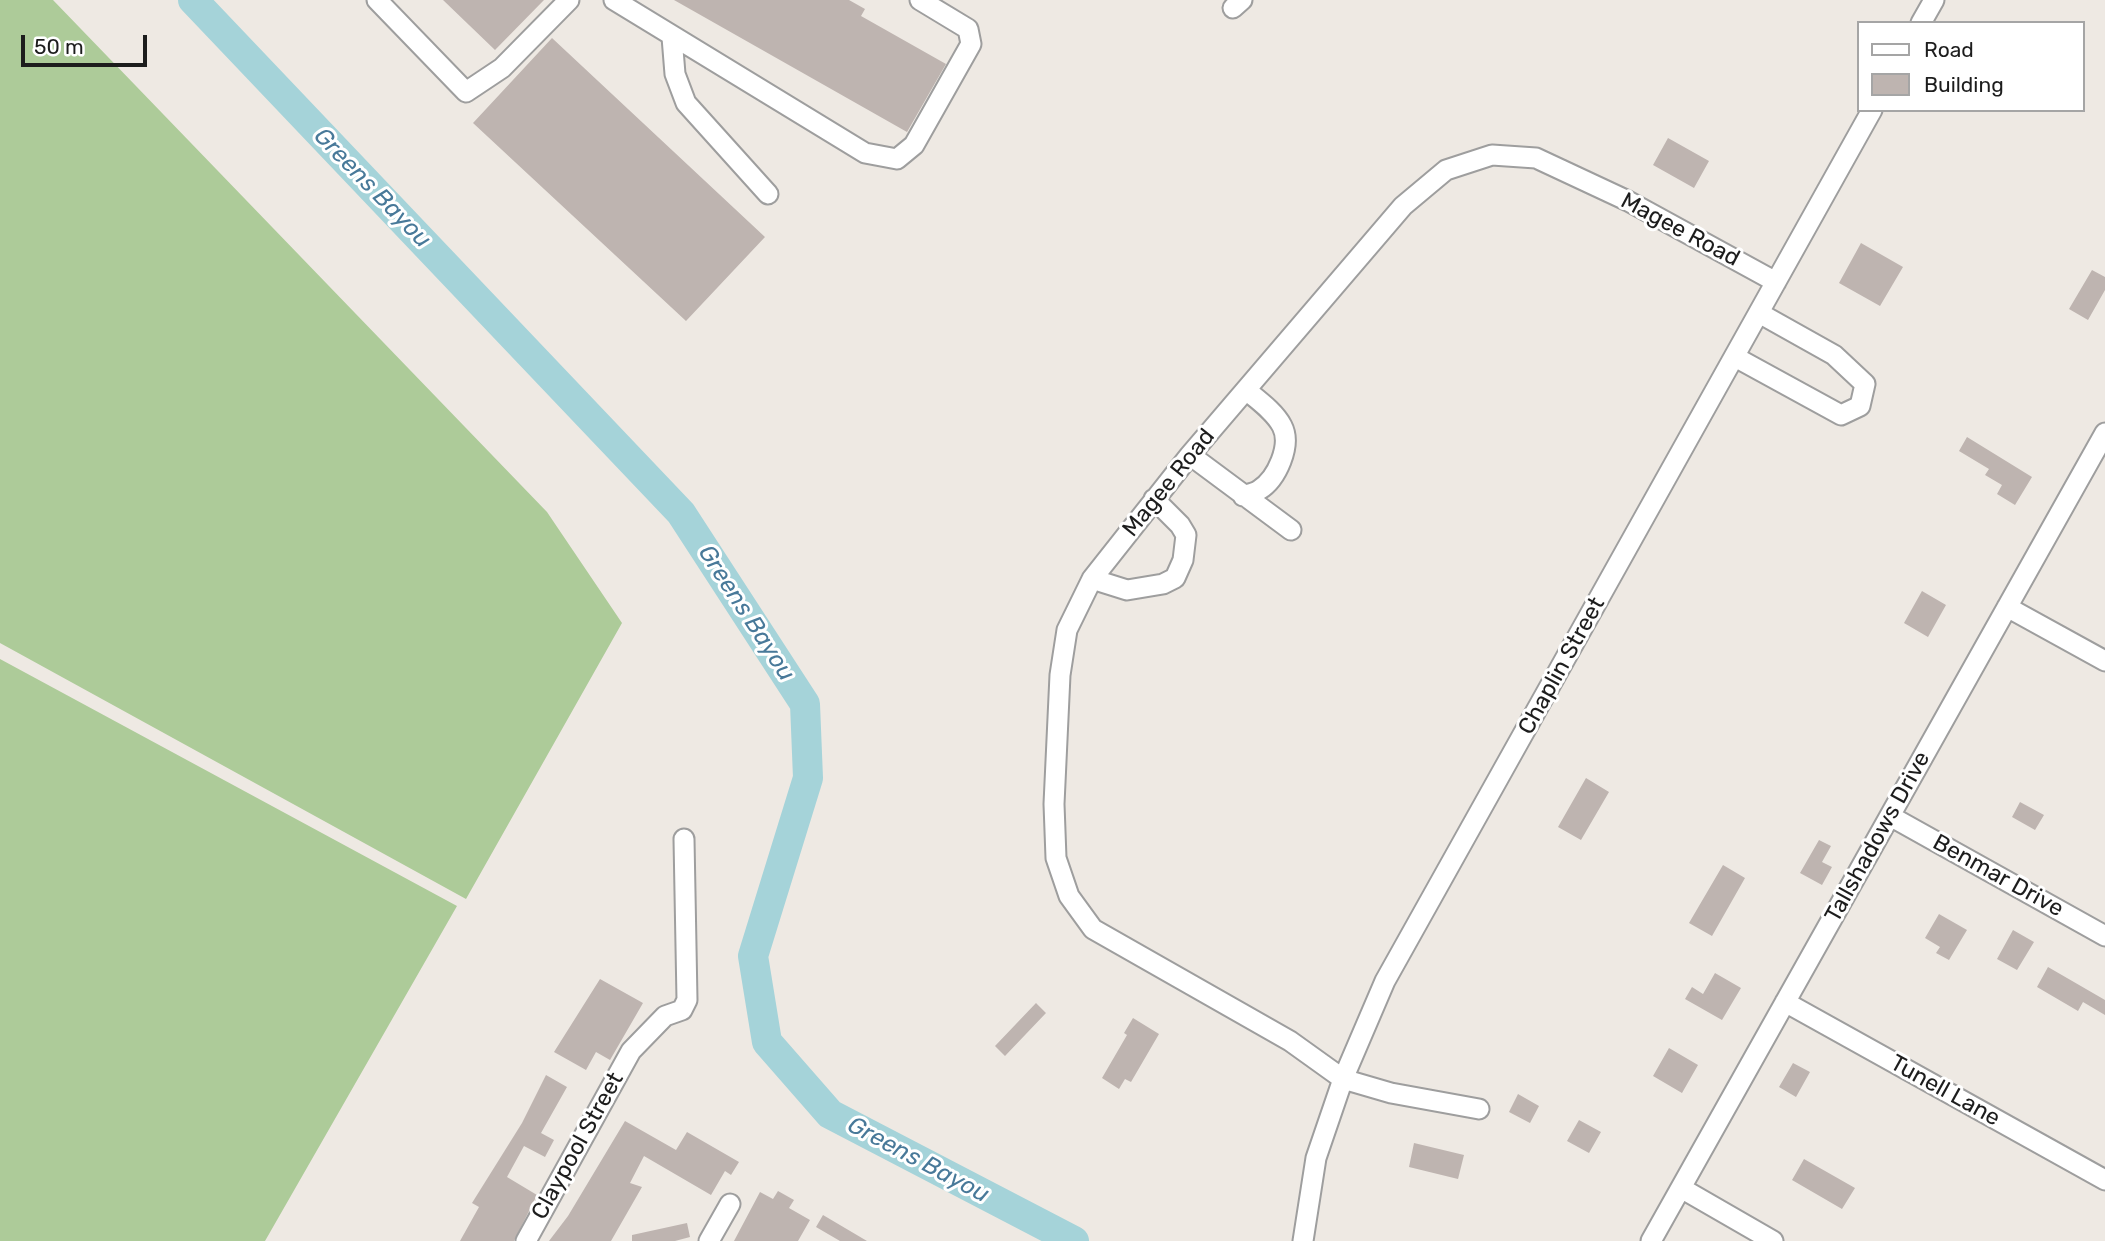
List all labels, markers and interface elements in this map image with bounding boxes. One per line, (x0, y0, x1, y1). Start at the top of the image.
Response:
scale bar (24, 21, 150, 65)
legend (1856, 21, 2084, 112)
text: 50 m (34, 34, 84, 59)
text: Road (1924, 37, 1974, 62)
text: Building (1924, 72, 2004, 97)
water label: Greens Bayou (307, 122, 437, 254)
street label: Magee Road (1616, 187, 1744, 273)
street label: Magee Road (1117, 424, 1221, 542)
water label: Greens Bayou (691, 540, 801, 686)
street label: Chaplin Street (1513, 592, 1611, 740)
street label: Tallshadows Drive (1820, 747, 1936, 927)
street label: Benmar Drive (1928, 829, 2068, 923)
street label: Tunell Lane (1885, 1049, 2005, 1133)
street label: Claypool Street (526, 1068, 630, 1224)
water label: Greens Bayou (842, 1111, 994, 1209)

